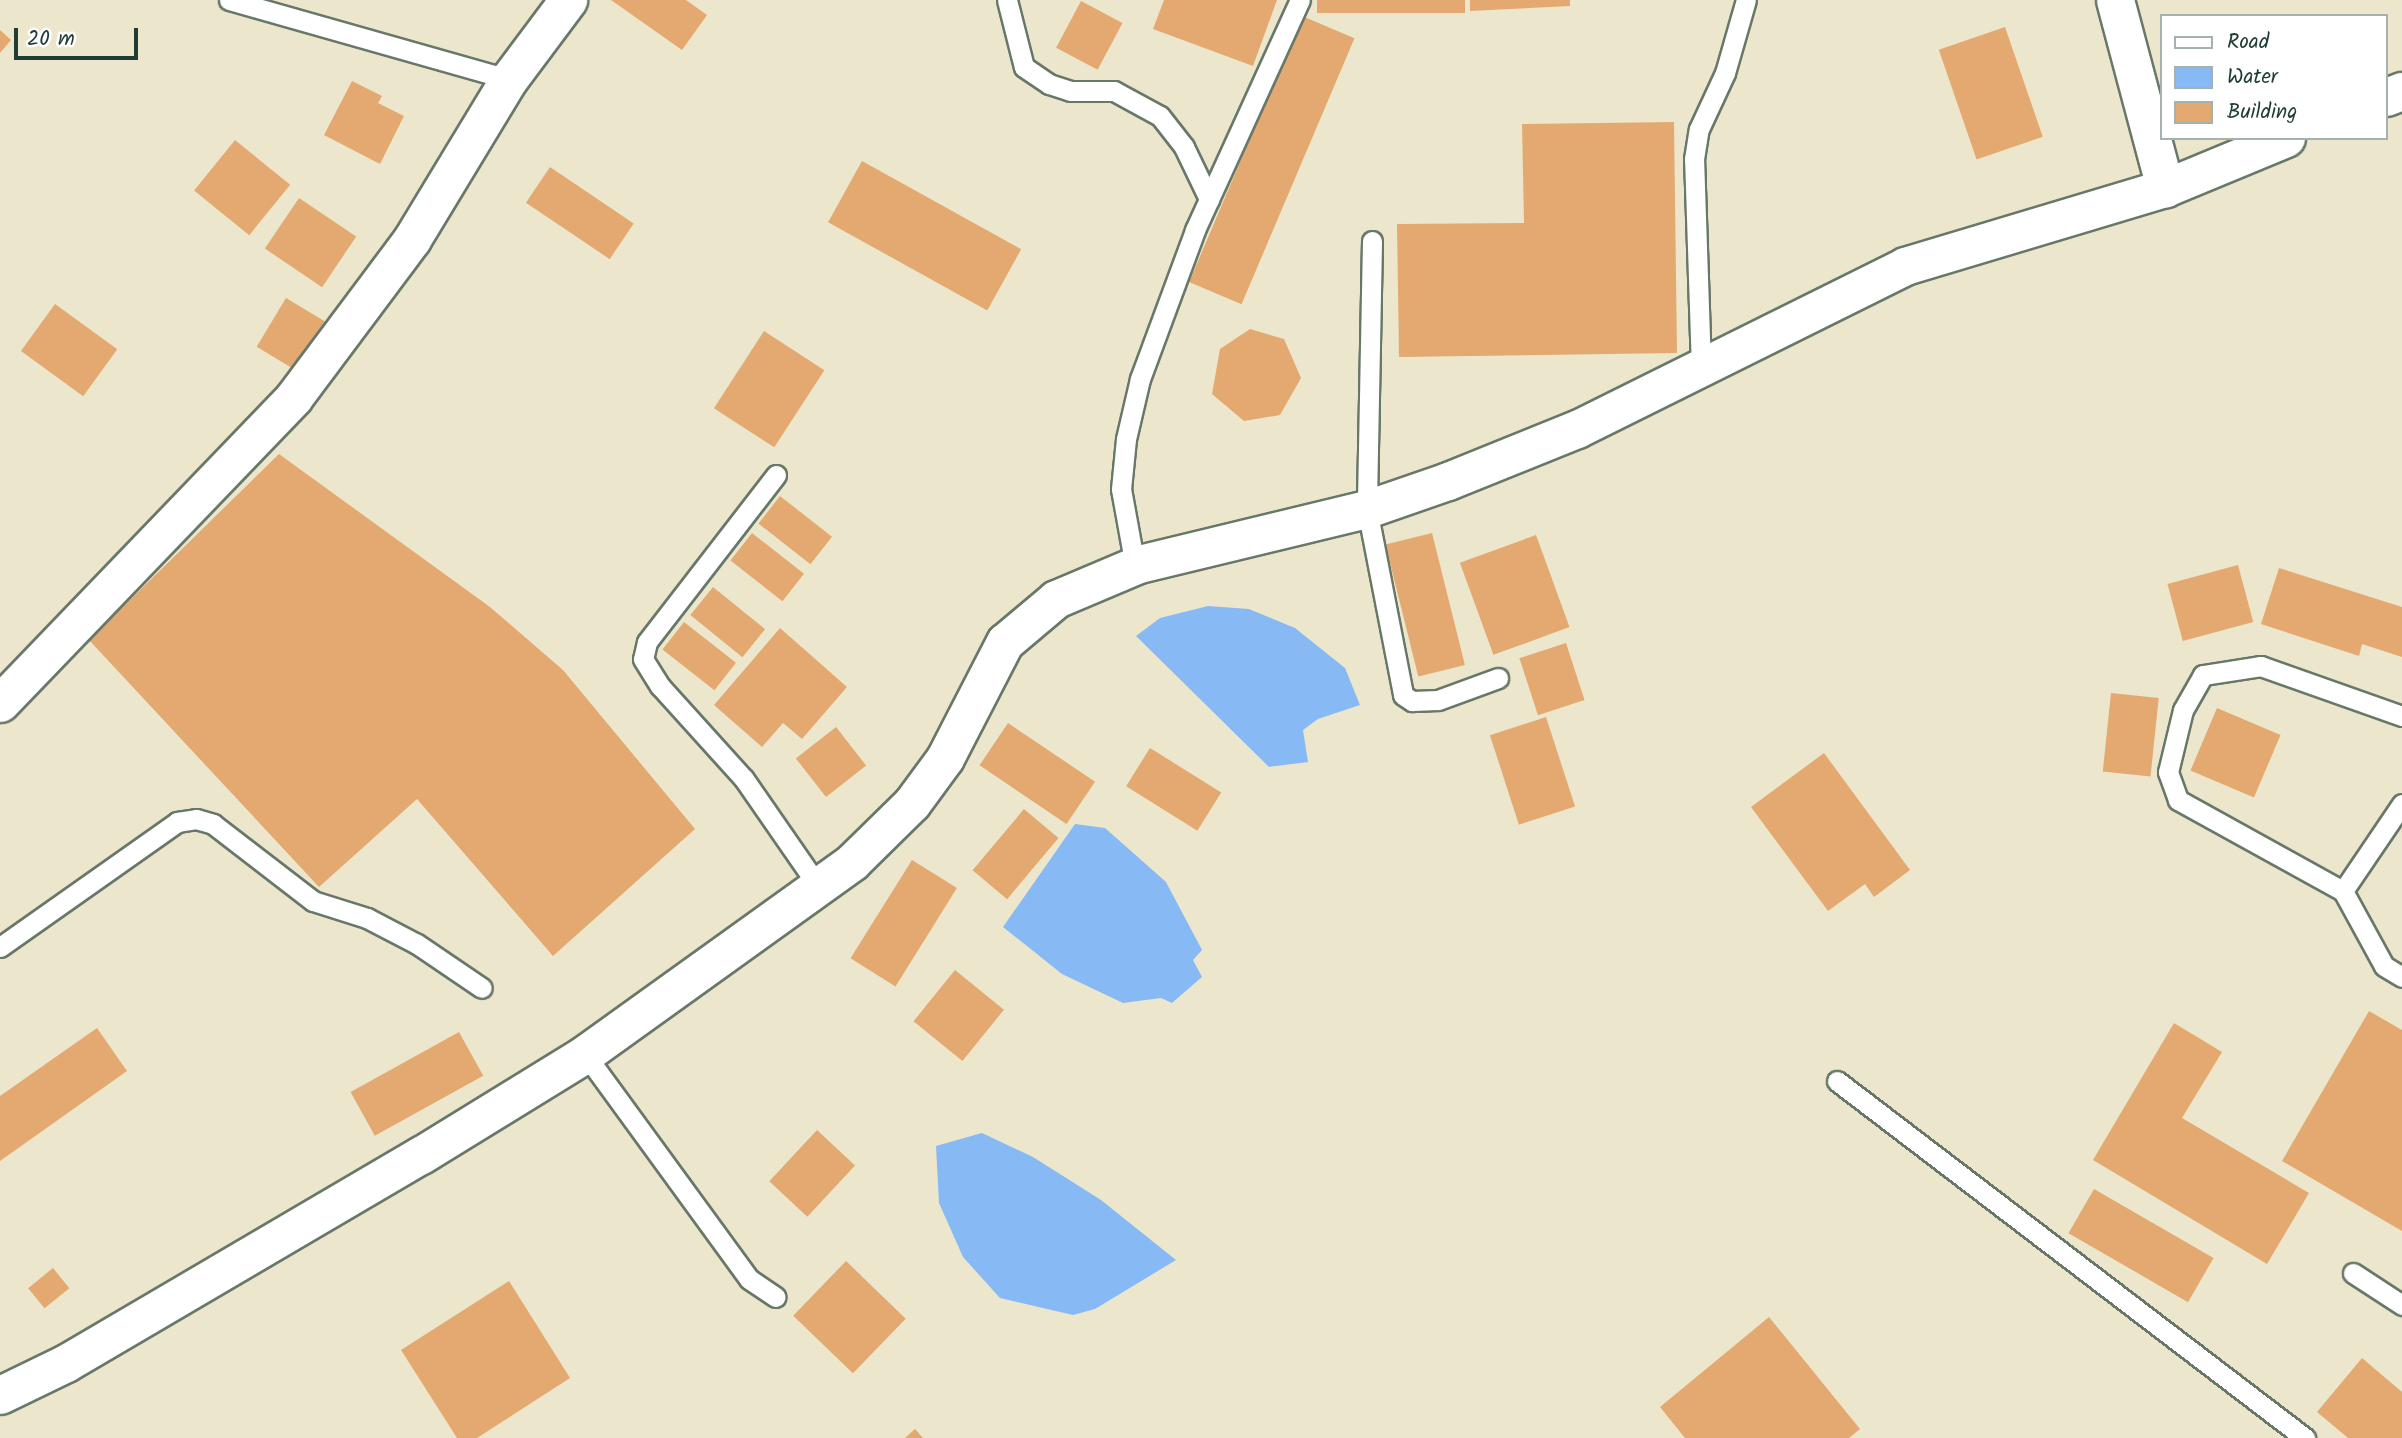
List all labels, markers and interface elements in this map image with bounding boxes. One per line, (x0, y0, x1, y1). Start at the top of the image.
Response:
scale bar (18, 14, 142, 58)
legend (2160, 14, 2388, 140)
text: 20 m (27, 23, 75, 56)
text: Road (2227, 26, 2269, 59)
text: Water (2227, 61, 2278, 94)
text: Building (2227, 96, 2297, 129)

